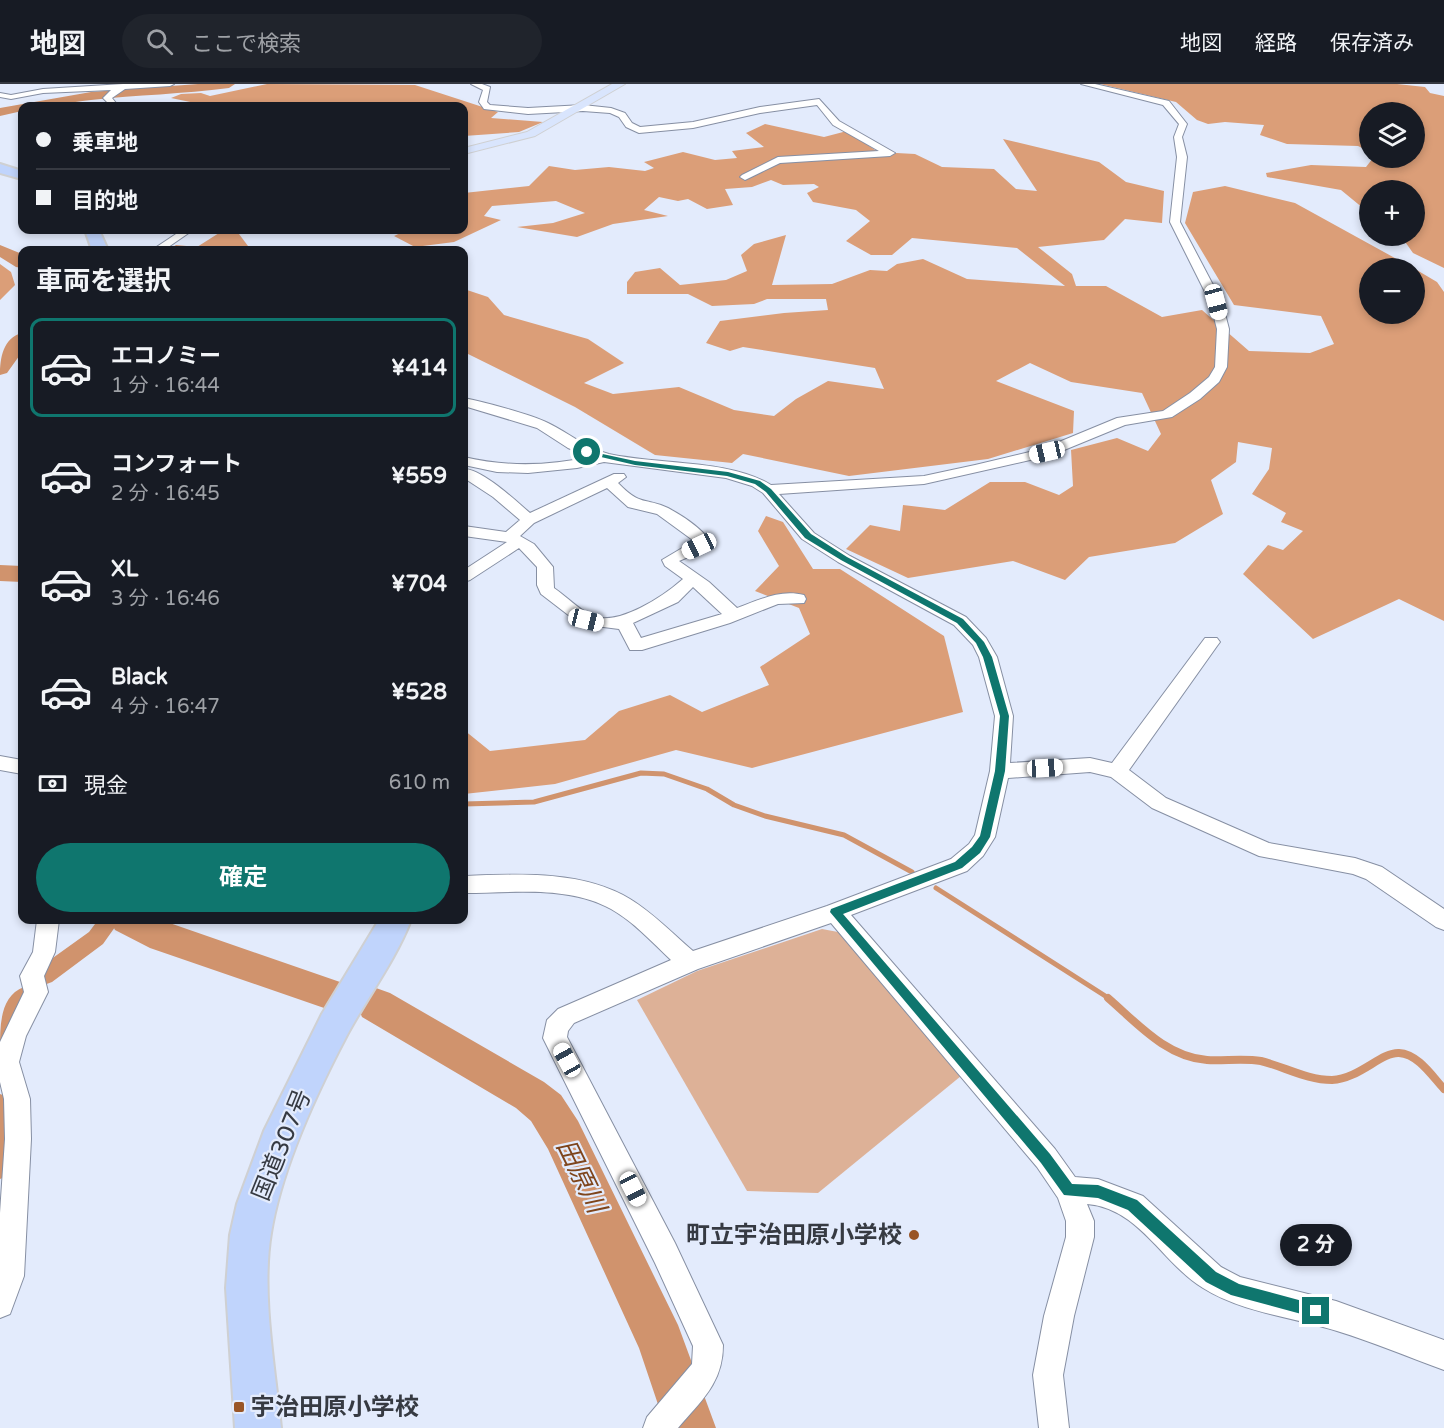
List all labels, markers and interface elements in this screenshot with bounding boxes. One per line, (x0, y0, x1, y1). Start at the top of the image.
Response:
search box (122, 14, 542, 68)
icon: search (143, 25, 176, 58)
text: 地図 (30, 27, 86, 61)
text: ここで検索 (191, 31, 301, 57)
text: 地図 (1180, 31, 1222, 56)
text: 経路 (1255, 31, 1297, 56)
text: 保存済み (1330, 31, 1414, 56)
map controls (1359, 102, 1425, 324)
button: layers (1359, 102, 1425, 168)
text: 乗車地 (72, 130, 138, 156)
button: + (1359, 180, 1425, 246)
text: 目的地 (72, 188, 138, 214)
button: − (1359, 258, 1425, 324)
text: 車両を選択 (36, 265, 171, 298)
car (1203, 282, 1229, 322)
icon: car (39, 341, 93, 395)
text: エコノミー (111, 343, 221, 369)
text: ¥414 (391, 355, 447, 381)
text: 1 分 · 16:44 (111, 374, 220, 398)
route start (573, 438, 600, 465)
car (1027, 439, 1067, 465)
icon: car (39, 449, 93, 503)
text: コンフォート (111, 451, 242, 477)
text: ¥559 (391, 463, 447, 489)
text: 2 分 · 16:45 (111, 482, 220, 506)
car (679, 530, 719, 562)
text: XL (111, 556, 138, 582)
icon: car (39, 557, 93, 611)
text: ¥704 (391, 571, 447, 597)
text: 3 分 · 16:46 (111, 587, 220, 611)
car (566, 607, 606, 633)
text: Black (111, 664, 168, 690)
icon: car (39, 665, 93, 719)
text: ¥528 (391, 679, 447, 705)
text: 4 分 · 16:47 (111, 695, 220, 719)
car (1027, 758, 1063, 778)
icon: cash (36, 767, 69, 800)
text: 610 m (389, 771, 450, 795)
text: 現金 (84, 773, 128, 799)
button: 確定 (36, 843, 450, 912)
car (550, 1040, 584, 1080)
street label: 国道307号 (247, 1085, 317, 1205)
water label: 田原川 (550, 1134, 613, 1221)
car (617, 1169, 649, 1209)
place label: 町立宇治田原小学校 (686, 1221, 902, 1250)
callout: 2 分 (1280, 1224, 1352, 1266)
marker: 町立宇治田原小学校 (907, 1228, 921, 1242)
text: 2 分 (1297, 1233, 1335, 1257)
route end (1302, 1297, 1329, 1324)
place label: 宇治田原小学校 (251, 1393, 419, 1422)
marker: 宇治田原小学校 (232, 1400, 246, 1414)

